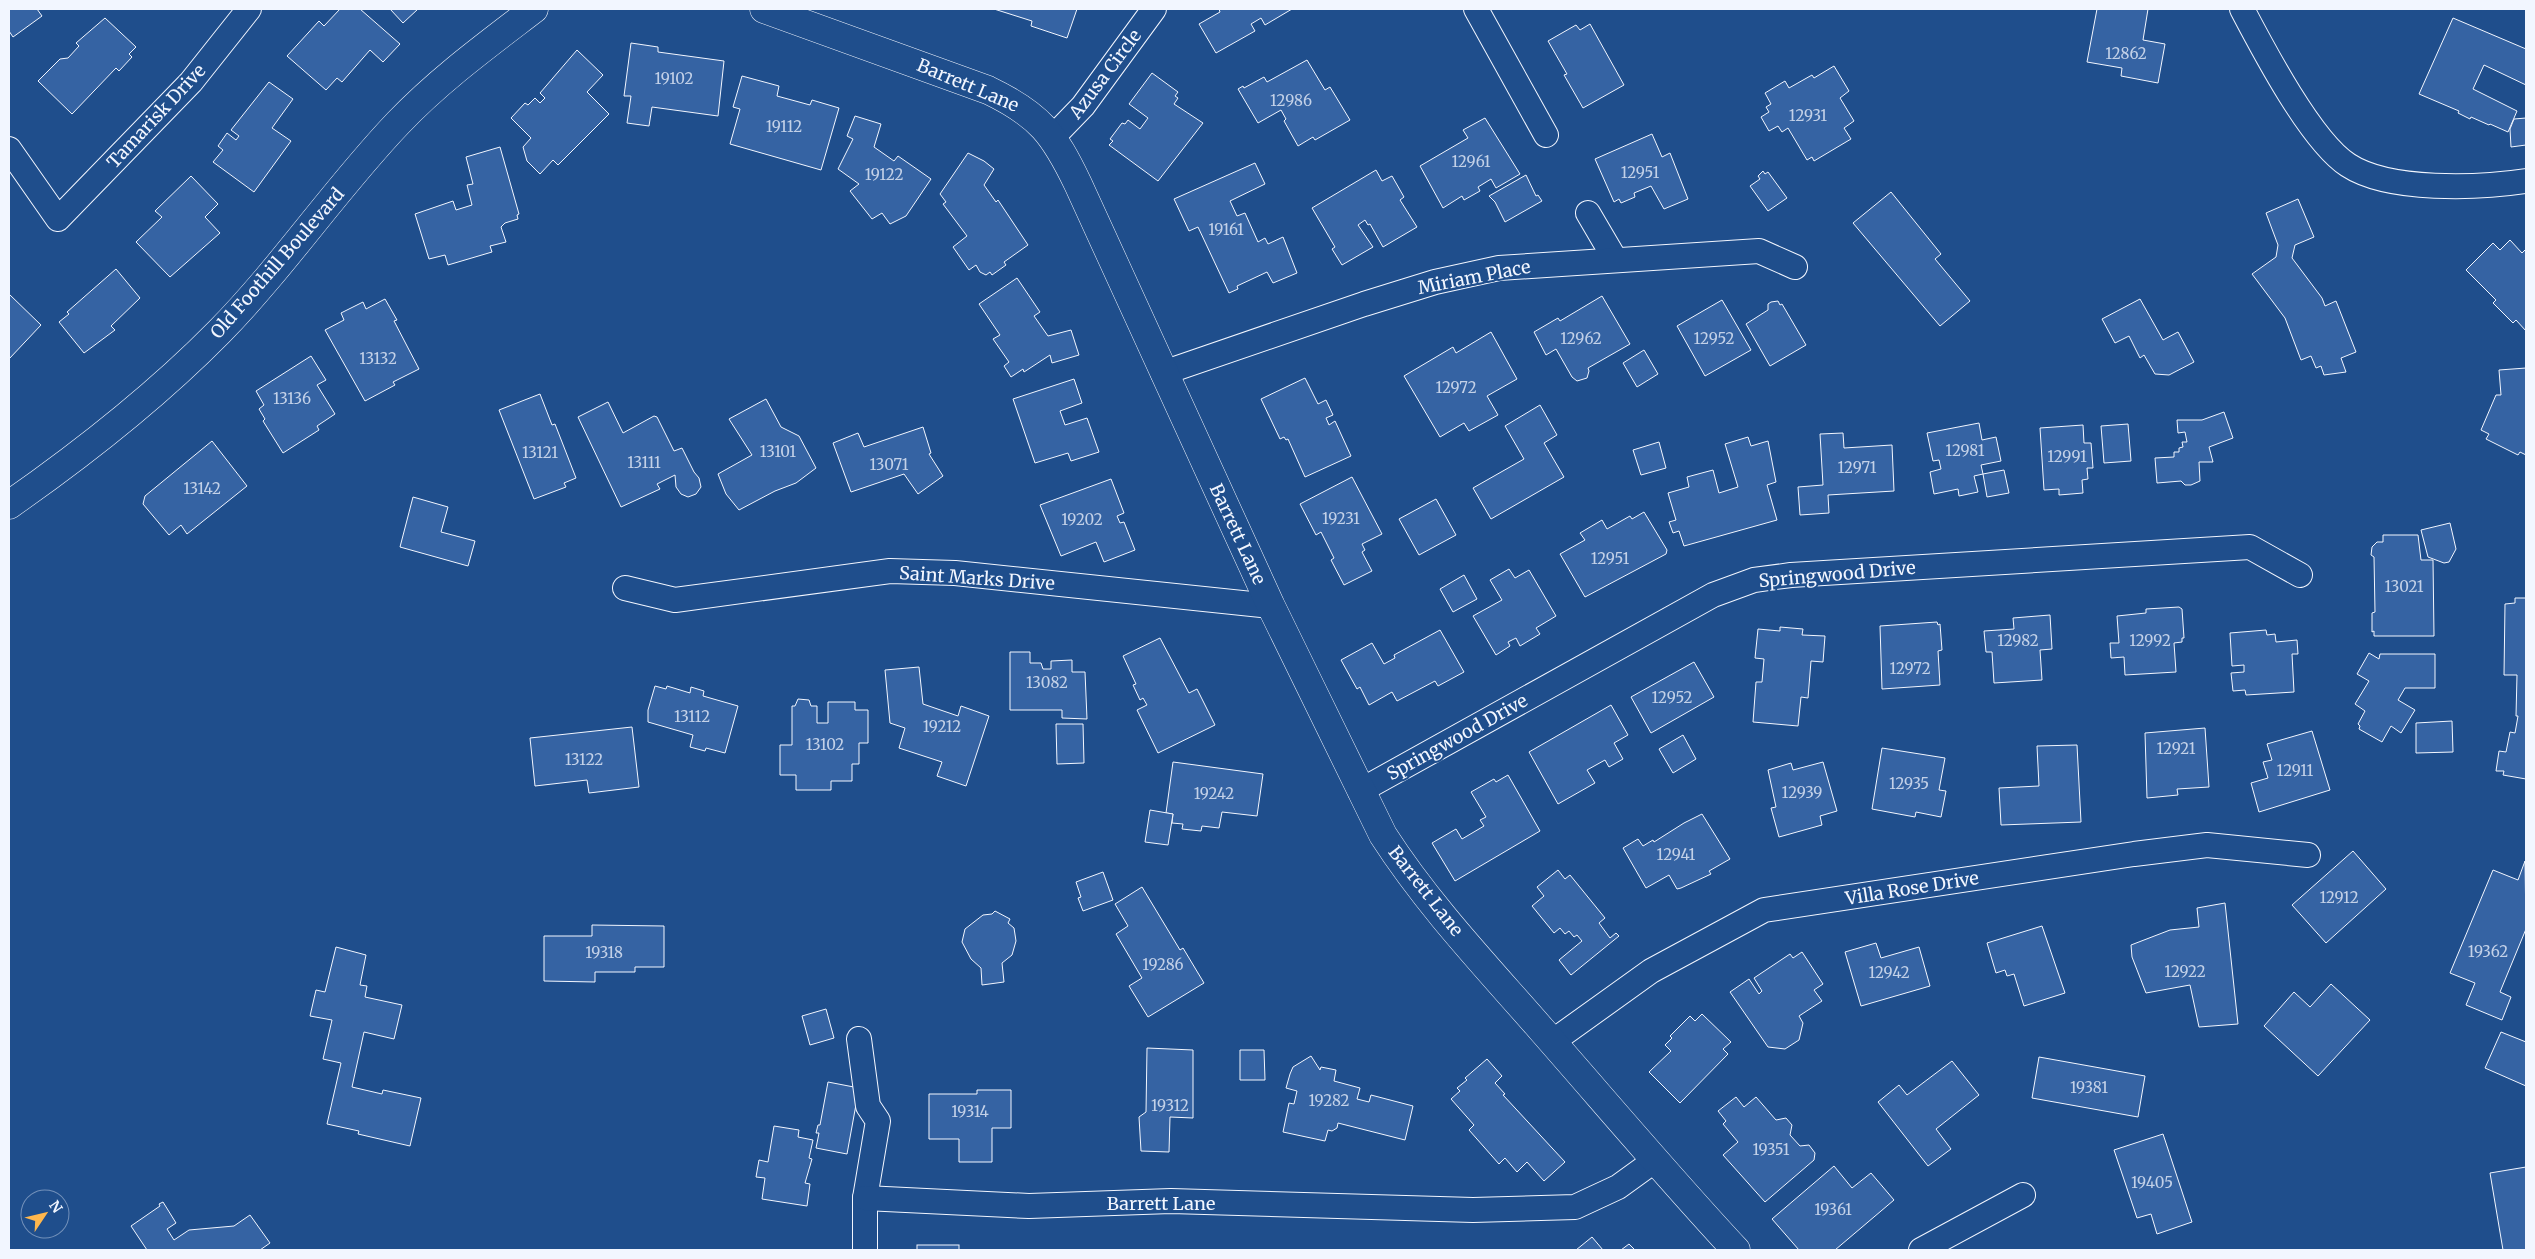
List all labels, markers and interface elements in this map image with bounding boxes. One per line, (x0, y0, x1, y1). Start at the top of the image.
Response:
street label: Azusa Circle (1063, 25, 1146, 124)
house number: 12862 (2105, 44, 2147, 63)
street label: Barrett Lane (914, 53, 1022, 117)
street label: Tamarisk Drive (102, 59, 210, 173)
house number: 19102 (655, 69, 693, 88)
house number: 12986 (1270, 91, 1312, 110)
house number: 12931 (1789, 106, 1827, 125)
house number: 19112 (766, 117, 802, 136)
house number: 12961 (1451, 152, 1491, 171)
house number: 12951 (1621, 163, 1660, 182)
house number: 19122 (865, 165, 903, 184)
street label: Old Foothill Boulevard (205, 183, 349, 343)
house number: 19161 (1208, 220, 1244, 239)
street label: Miriam Place (1416, 255, 1532, 299)
house number: 12962 (1560, 329, 1602, 348)
house number: 12952 (1694, 329, 1735, 348)
house number: 13132 (359, 349, 397, 368)
house number: 12972 (1435, 378, 1477, 397)
house number: 13136 (273, 389, 311, 408)
house number: 12981 (1945, 441, 1985, 460)
house number: 13101 (760, 442, 796, 461)
house number: 13121 (522, 443, 558, 462)
house number: 12991 (2047, 447, 2087, 466)
house number: 13111 (627, 453, 661, 472)
house number: 13071 (869, 455, 909, 474)
house number: 12971 (1838, 458, 1877, 477)
house number: 13142 (183, 479, 221, 498)
street label: Barrett Lane (1205, 480, 1271, 588)
house number: 19231 (1322, 509, 1360, 528)
house number: 19202 (1061, 510, 1103, 529)
house number: 12951 (1591, 549, 1630, 568)
street label: Springwood Drive (1758, 556, 1916, 592)
street label: Saint Marks Drive (898, 561, 1056, 595)
house number: 13021 (2384, 577, 2424, 596)
house number: 12982 (1997, 631, 2039, 650)
house number: 12992 (2129, 631, 2171, 650)
house number: 12972 (1889, 659, 1931, 678)
house number: 13082 (1026, 673, 1068, 692)
house number: 12952 (1652, 688, 1693, 707)
street label: Springwood Drive (1383, 689, 1531, 785)
house number: 13112 (674, 707, 710, 726)
house number: 19212 (923, 717, 961, 736)
house number: 13102 (806, 735, 844, 754)
house number: 12921 (2157, 739, 2196, 758)
house number: 13122 (565, 750, 603, 769)
house number: 12911 (2277, 761, 2314, 780)
house number: 12935 (1889, 774, 1929, 793)
house number: 12939 (1782, 783, 1822, 802)
house number: 19242 (1194, 784, 1234, 803)
street label: Barrett Lane (1384, 841, 1468, 941)
house number: 12941 (1657, 845, 1696, 864)
street label: Villa Rose Drive (1843, 866, 1980, 910)
house number: 12912 (2319, 888, 2359, 907)
house number: 19362 (2468, 942, 2508, 961)
house number: 19318 (585, 943, 623, 962)
house number: 19286 (1142, 955, 1184, 974)
house number: 12922 (2164, 962, 2206, 981)
house number: 12942 (1868, 963, 1910, 982)
house number: 19381 (2070, 1078, 2108, 1097)
house number: 19282 (1309, 1091, 1350, 1110)
house number: 19312 (1151, 1096, 1189, 1115)
house number: 19314 (951, 1102, 989, 1121)
house number: 19351 (1752, 1140, 1790, 1159)
house number: 19405 (2131, 1173, 2173, 1192)
north arrow (20, 1189, 70, 1239)
street label: Barrett Lane (1107, 1192, 1215, 1215)
text: N (45, 1197, 66, 1216)
house number: 19361 (1814, 1200, 1852, 1219)

